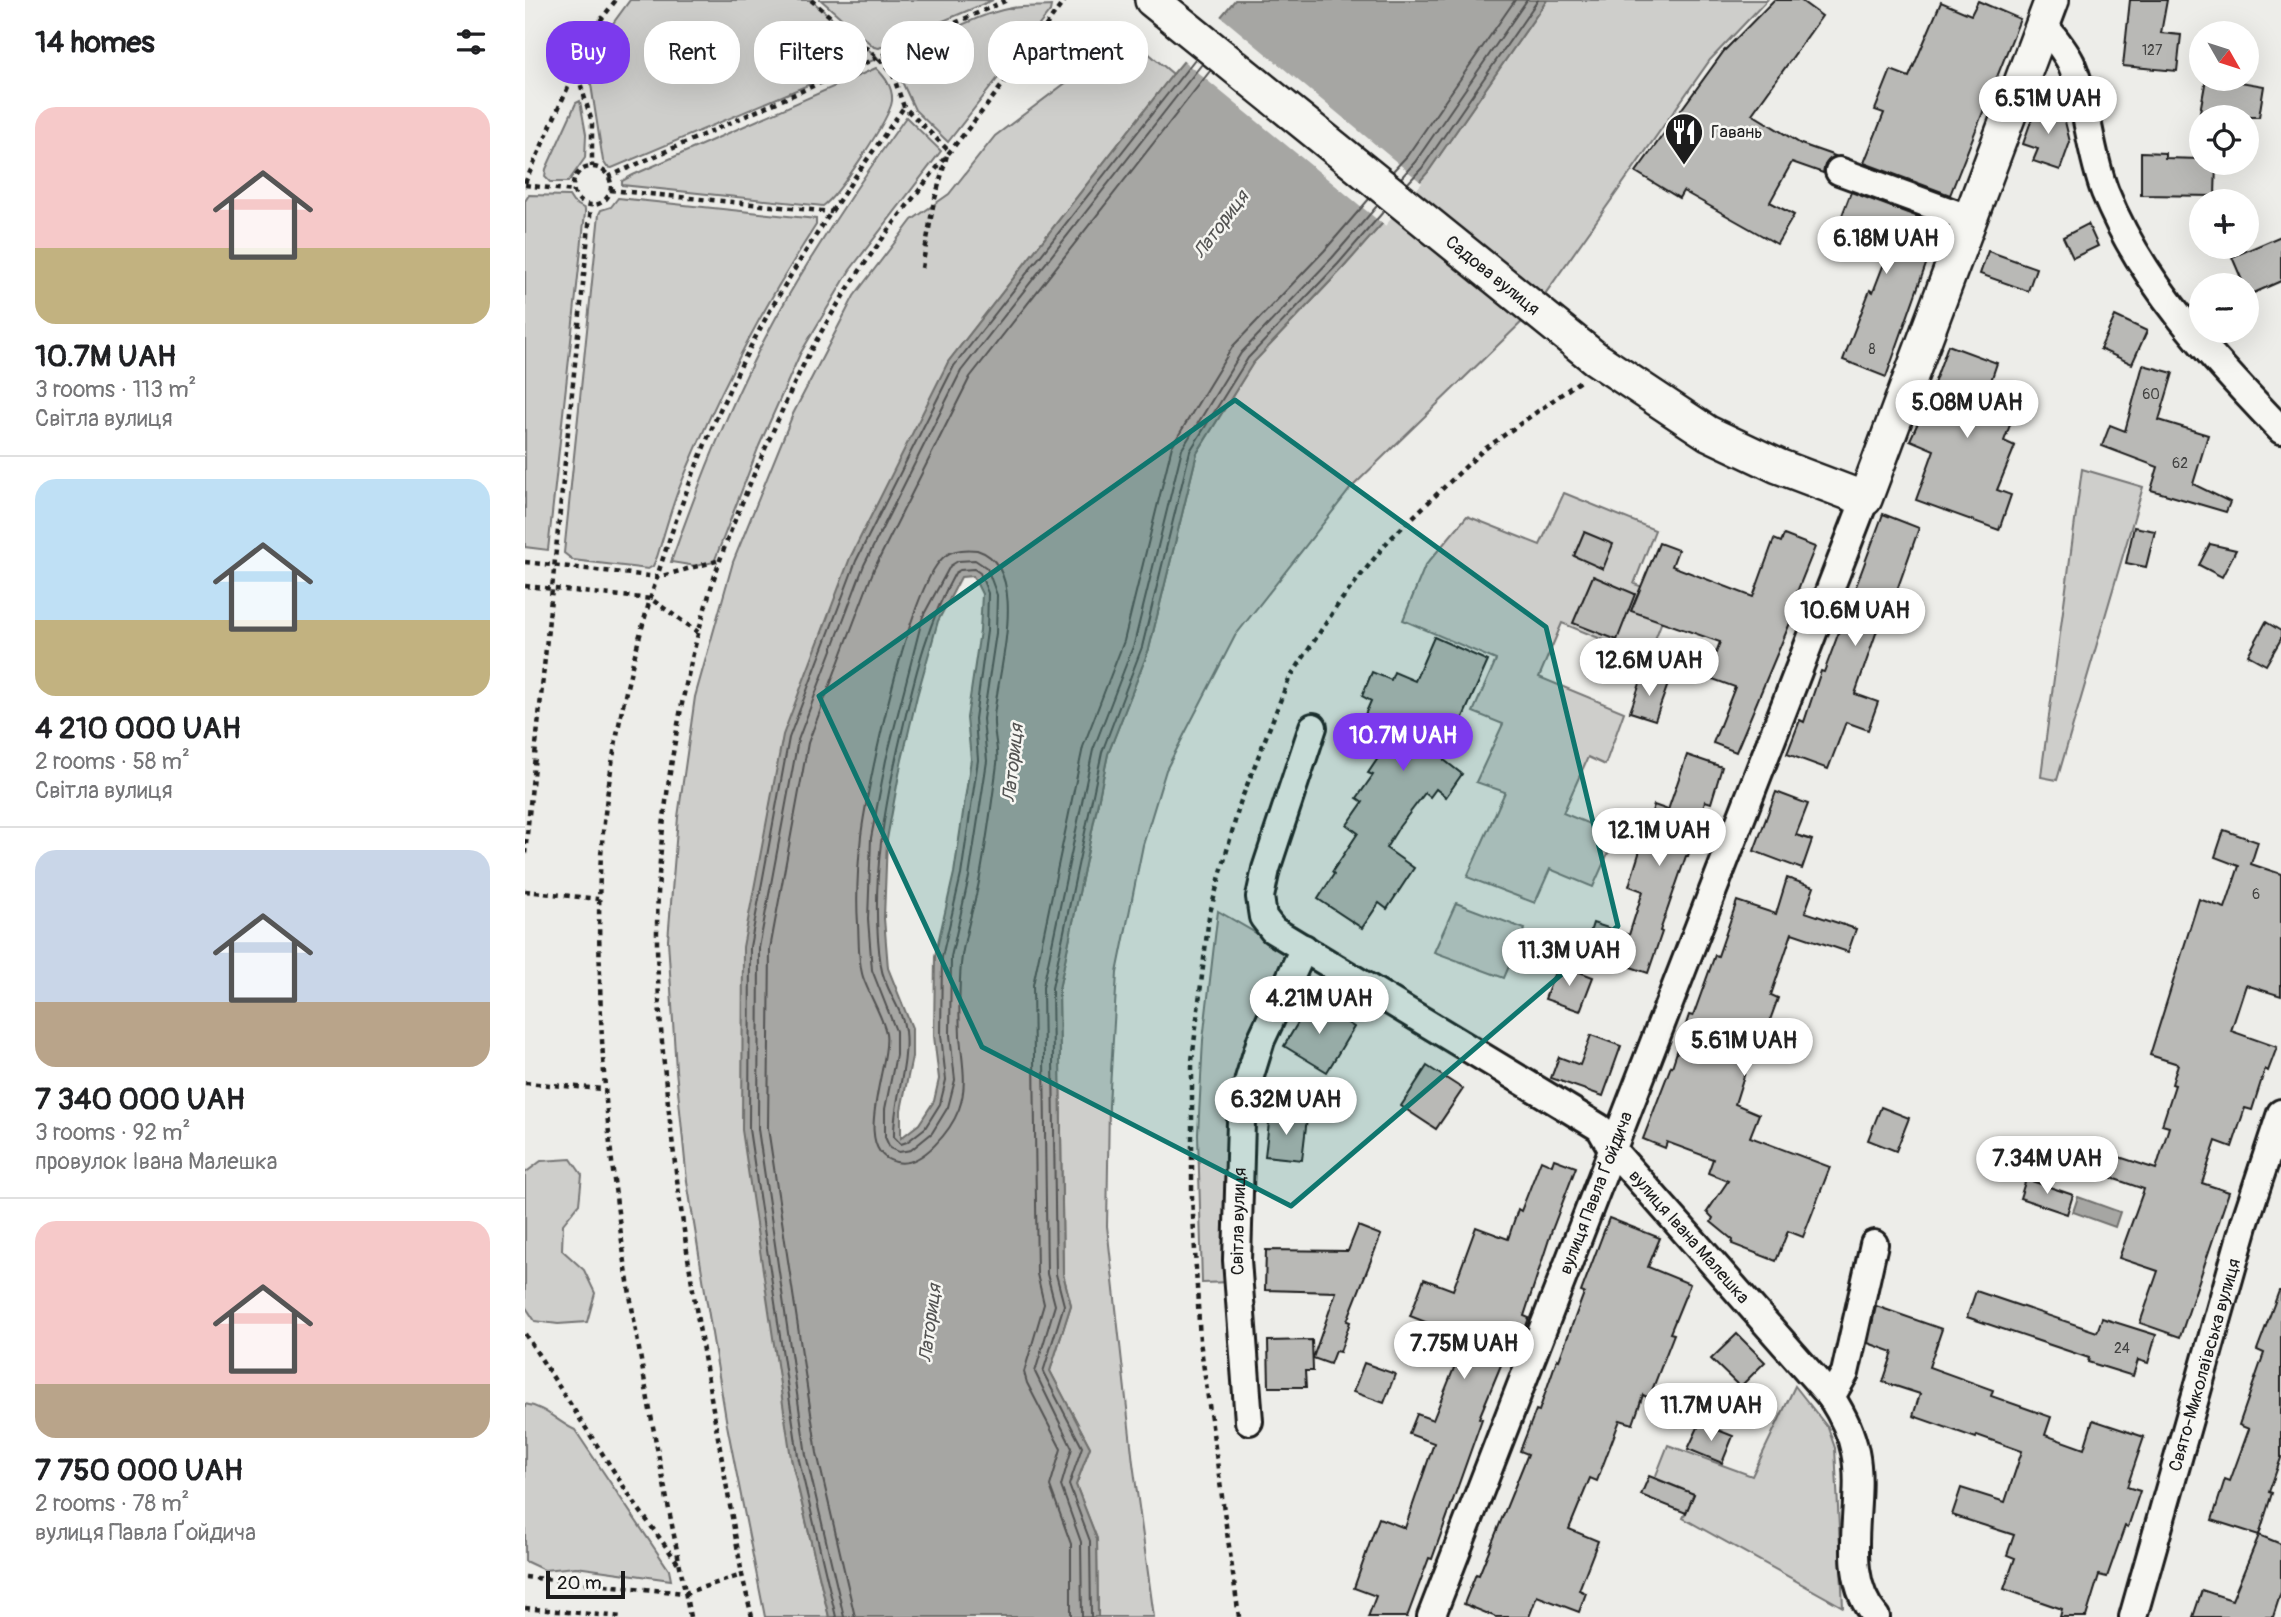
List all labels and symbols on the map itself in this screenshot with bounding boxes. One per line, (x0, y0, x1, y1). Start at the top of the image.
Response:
north arrow (2189, 21, 2259, 91)
house number: 127 (2142, 42, 2163, 59)
pin: 6.51M UAH (1968, 76, 2128, 136)
restaurant icon: Гавань (1663, 111, 1705, 166)
place label: Гавань (1711, 121, 1762, 144)
water label: Латориця (1188, 184, 1255, 263)
pin: 6.18M UAH (1806, 216, 1966, 276)
street label: Садова вулиця (1440, 231, 1544, 321)
house number: 8 (1868, 341, 1876, 358)
pin: 5.08M UAH (1887, 380, 2047, 440)
house number: 60 (2142, 386, 2160, 403)
house number: 62 (2172, 455, 2188, 472)
pin: 10.6M UAH (1775, 588, 1935, 648)
pin: 12.6M UAH (1569, 638, 1729, 698)
pin: 10.7M UAH (1323, 714, 1483, 773)
water label: Латориця (997, 721, 1029, 803)
pin: 12.1M UAH (1579, 808, 1739, 868)
house number: 6 (2252, 886, 2260, 903)
pin: 11.3M UAH (1489, 928, 1649, 988)
pin: 4.21M UAH (1239, 976, 1399, 1036)
pin: 5.61M UAH (1664, 1018, 1824, 1078)
pin: 6.32M UAH (1206, 1078, 1366, 1137)
street label: вулиця Павла Ґойдича (1554, 1108, 1638, 1278)
pin: 7.34M UAH (1967, 1136, 2127, 1196)
street label: вулиця Івана Малешка (1624, 1165, 1754, 1309)
street label: Світла вулиця (1226, 1167, 1252, 1276)
street label: Свято-Миколаївська вулиця (2164, 1256, 2246, 1474)
water label: Латориця (913, 1281, 947, 1363)
pin: 7.75M UAH (1384, 1322, 1544, 1381)
house number: 24 (2114, 1340, 2130, 1357)
pin: 11.7M UAH (1631, 1384, 1791, 1443)
scale bar (546, 1568, 625, 1600)

